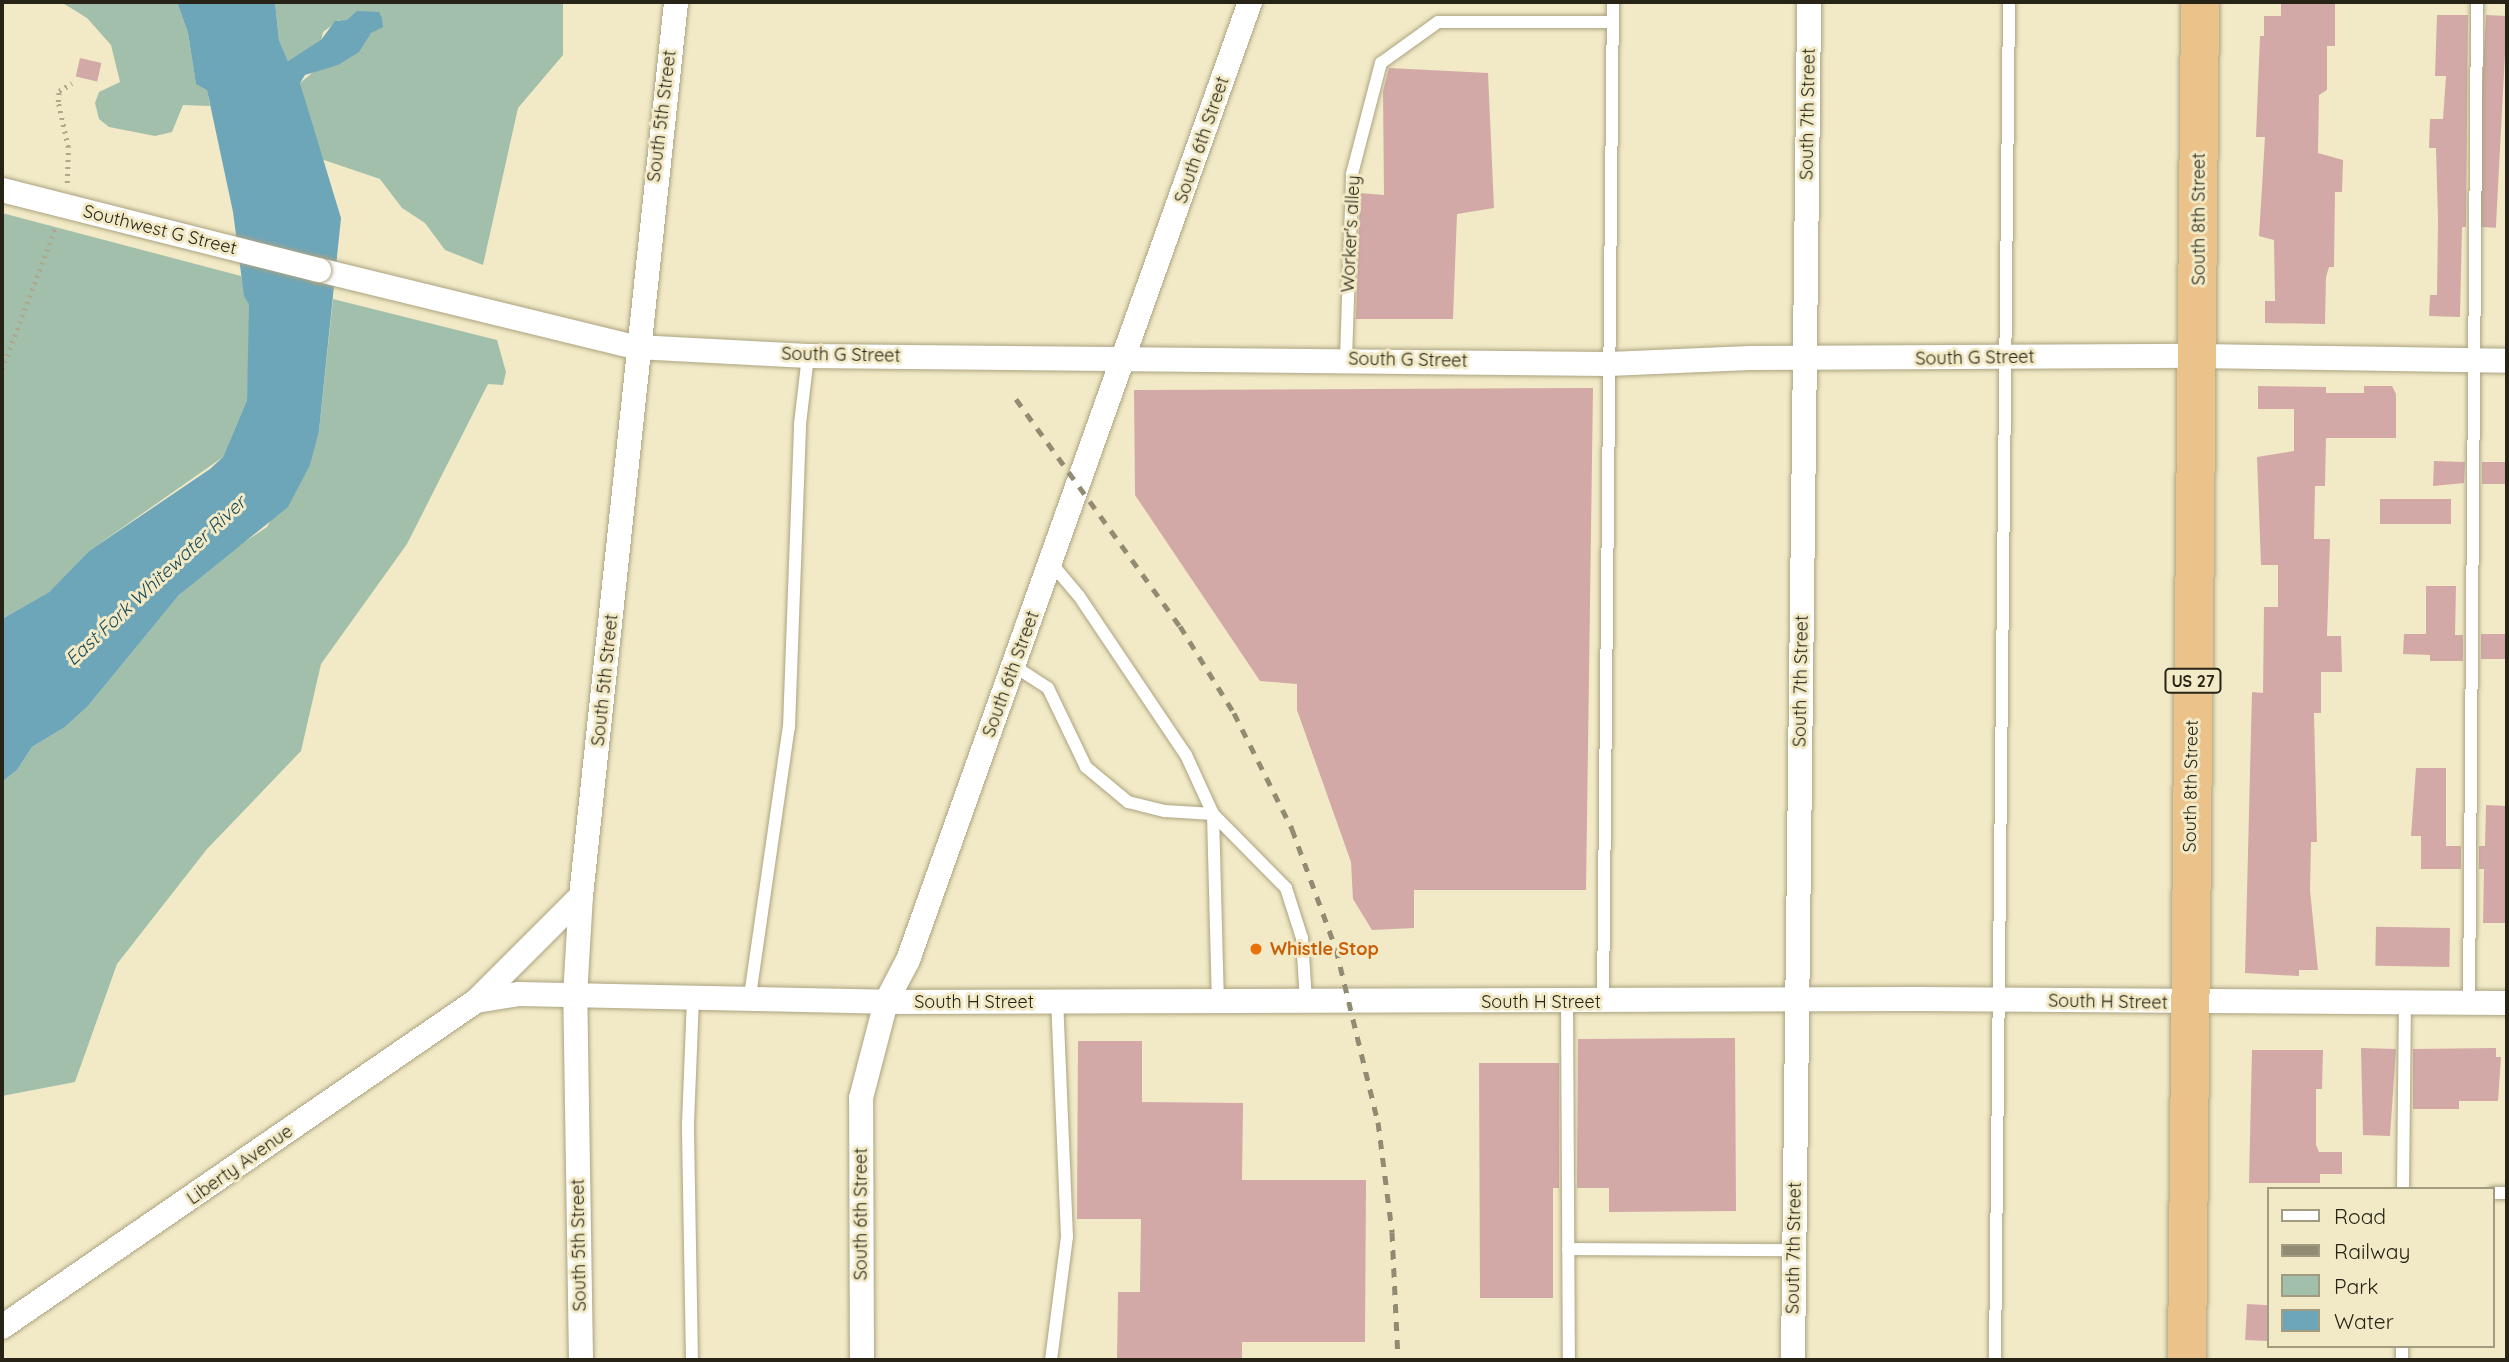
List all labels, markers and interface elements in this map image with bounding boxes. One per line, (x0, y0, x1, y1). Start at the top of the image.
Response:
street label: South 7th Street (1796, 48, 1820, 180)
street label: South 5th Street (643, 49, 681, 183)
street label: South 6th Street (1170, 74, 1234, 206)
street label: South 8th Street (2188, 153, 2210, 285)
street label: Worker's alley (1337, 175, 1365, 293)
street label: Southwest G Street (81, 200, 239, 260)
street label: South G Street (781, 343, 901, 367)
street label: South G Street (1915, 346, 2035, 370)
street label: South G Street (1348, 348, 1468, 372)
water label: East Fork Whitewater River (61, 492, 251, 670)
street label: South 6th Street (978, 608, 1044, 740)
street label: South 5th Street (587, 613, 623, 747)
street label: South 7th Street (1789, 615, 1813, 747)
road number: US 27 (2163, 668, 2223, 694)
street label: South 8th Street (2179, 720, 2203, 852)
place label: Whistle Stop (1270, 938, 1379, 960)
marker: Whistle Stop (1248, 941, 1264, 957)
street label: South H Street (2048, 990, 2168, 1014)
street label: South H Street (914, 991, 1034, 1013)
street label: South H Street (1481, 991, 1601, 1013)
street label: Liberty Avenue (183, 1121, 297, 1209)
street label: South 6th Street (850, 1148, 872, 1280)
street label: South 5th Street (567, 1178, 591, 1312)
street label: South 7th Street (1782, 1182, 1806, 1314)
legend (2268, 1187, 2495, 1348)
text: Road (2334, 1203, 2386, 1229)
text: Railway (2334, 1238, 2410, 1264)
text: Park (2334, 1273, 2378, 1299)
text: Water (2334, 1308, 2394, 1334)

